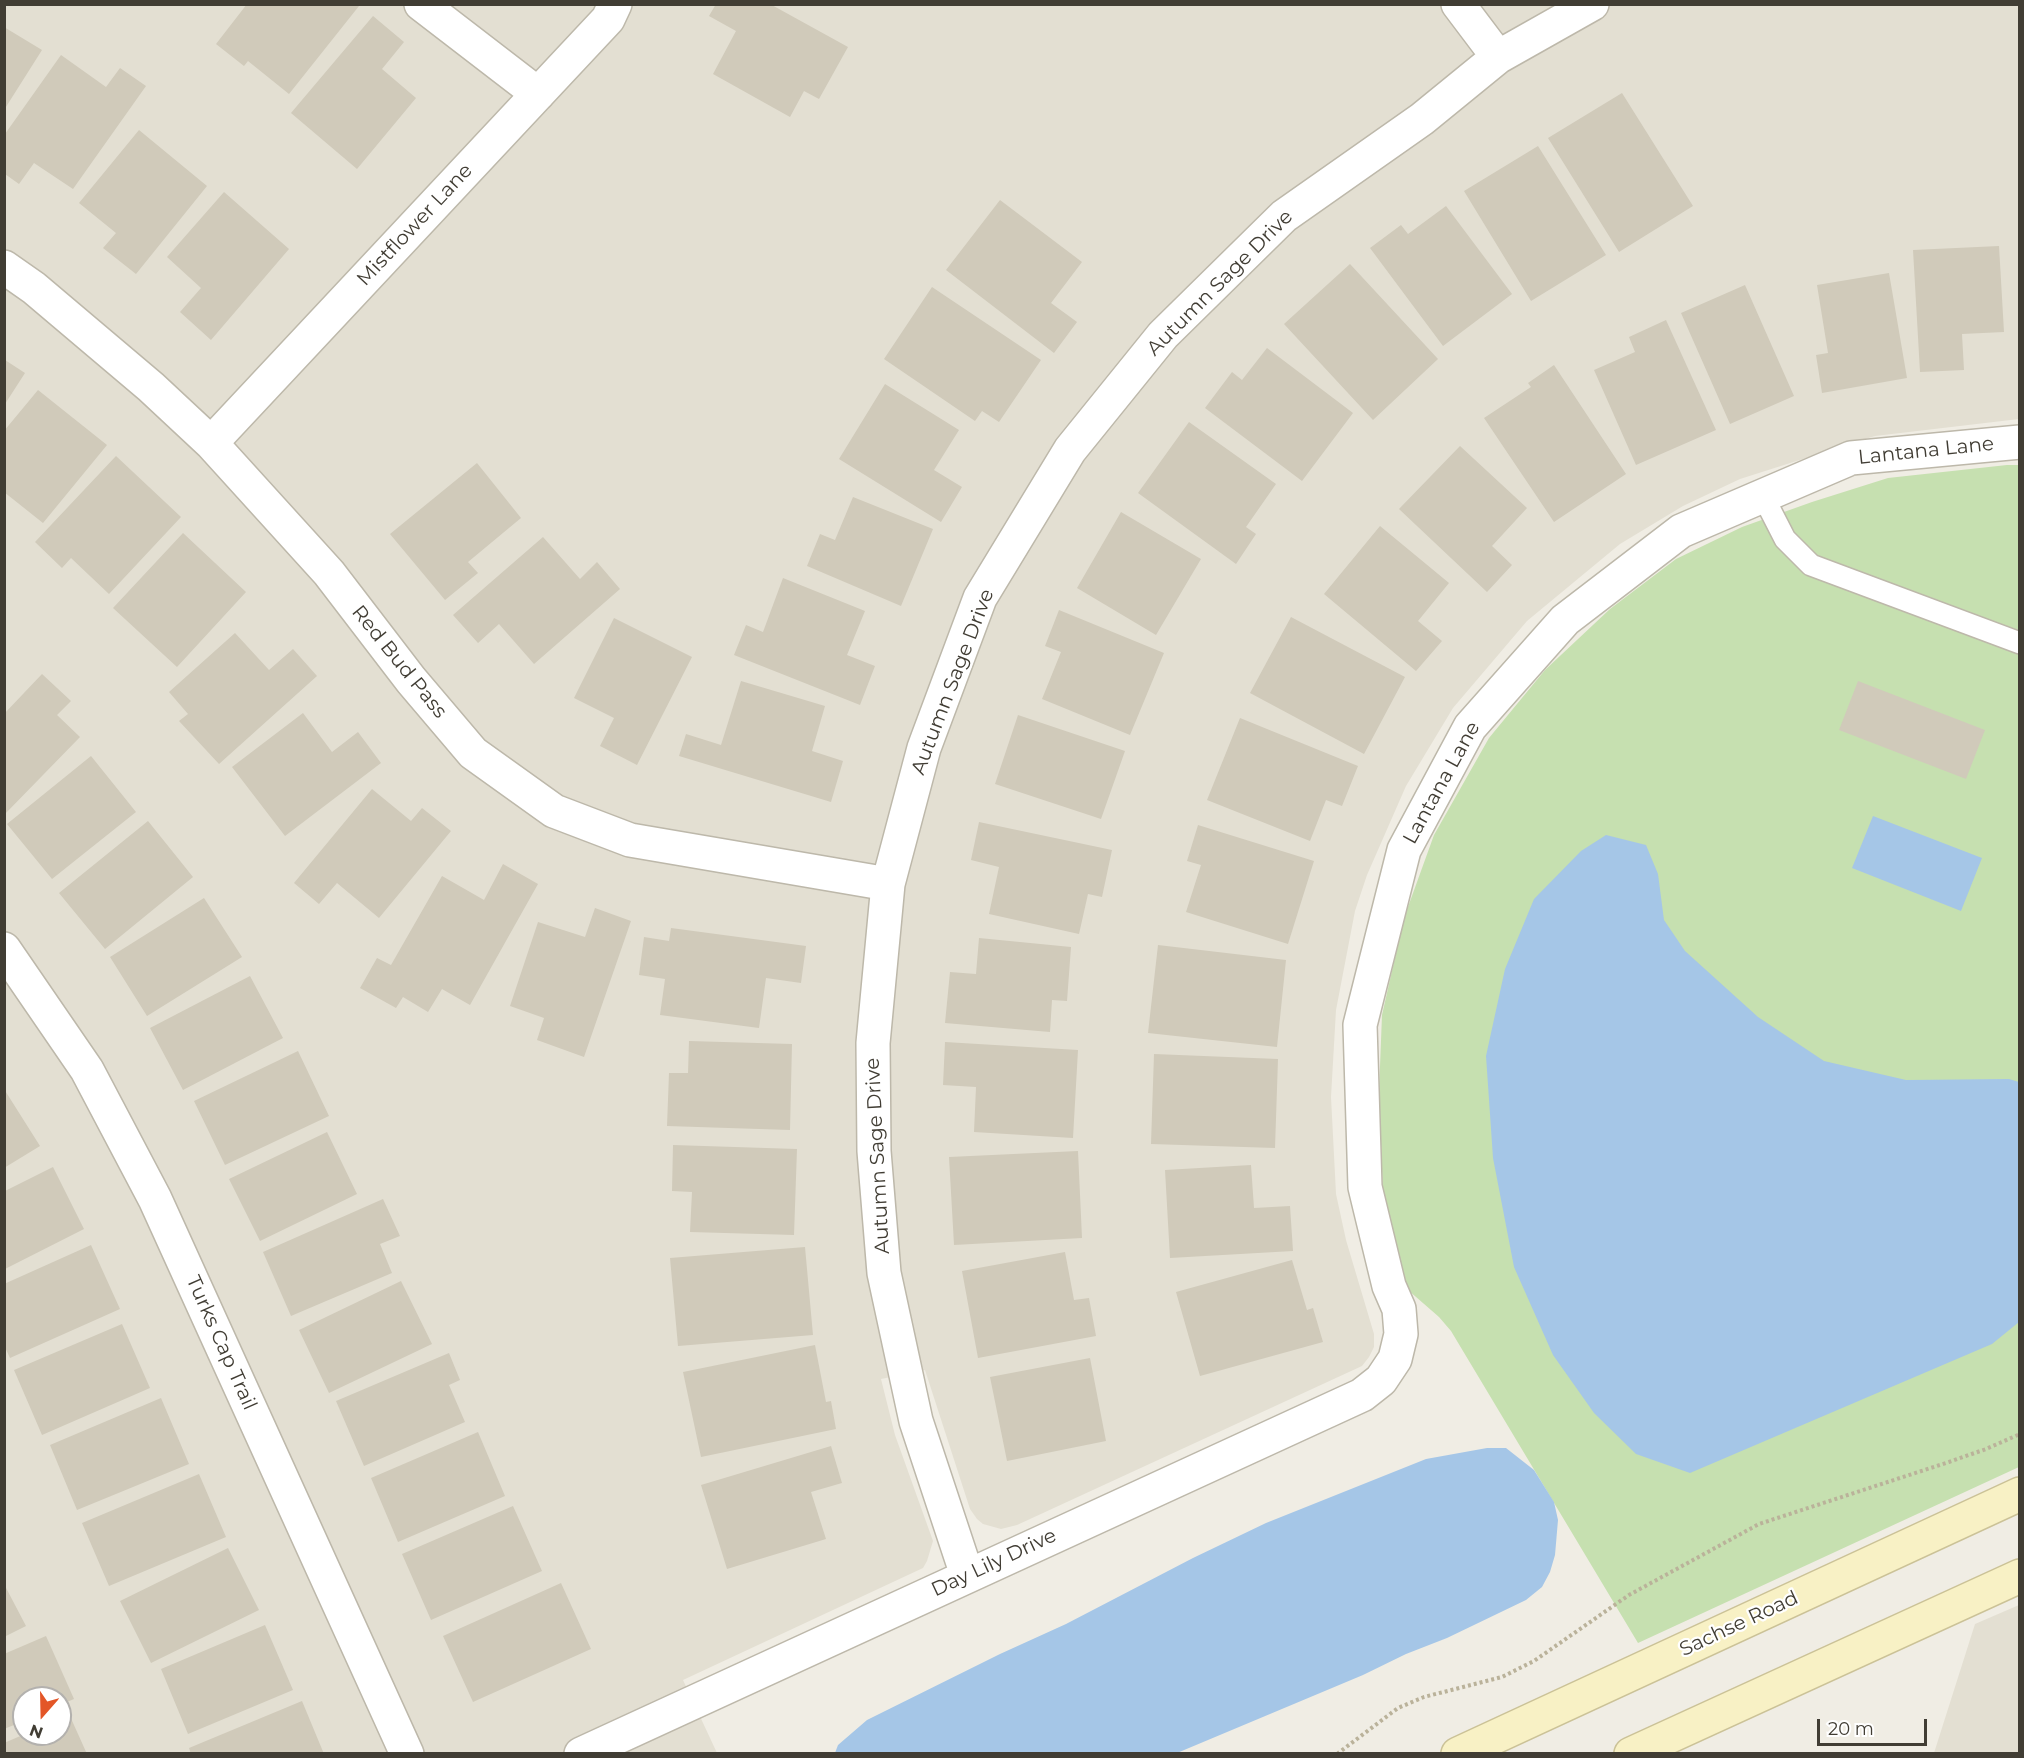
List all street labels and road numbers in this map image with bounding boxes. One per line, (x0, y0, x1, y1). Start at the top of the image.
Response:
street label: Mistflower Lane (352, 159, 478, 291)
street label: Autumn Sage Drive (1142, 205, 1298, 361)
street label: Lantana Lane (1857, 432, 1995, 470)
street label: Autumn Sage Drive (907, 586, 999, 778)
street label: Red Bud Pass (346, 601, 452, 723)
street label: Lantana Lane (1398, 718, 1486, 848)
street label: Autumn Sage Drive (861, 1057, 895, 1255)
street label: Turks Cap Trail (181, 1272, 261, 1414)
street label: Day Lily Drive (928, 1524, 1060, 1602)
street label: Sachse Road (1676, 1586, 1802, 1662)

